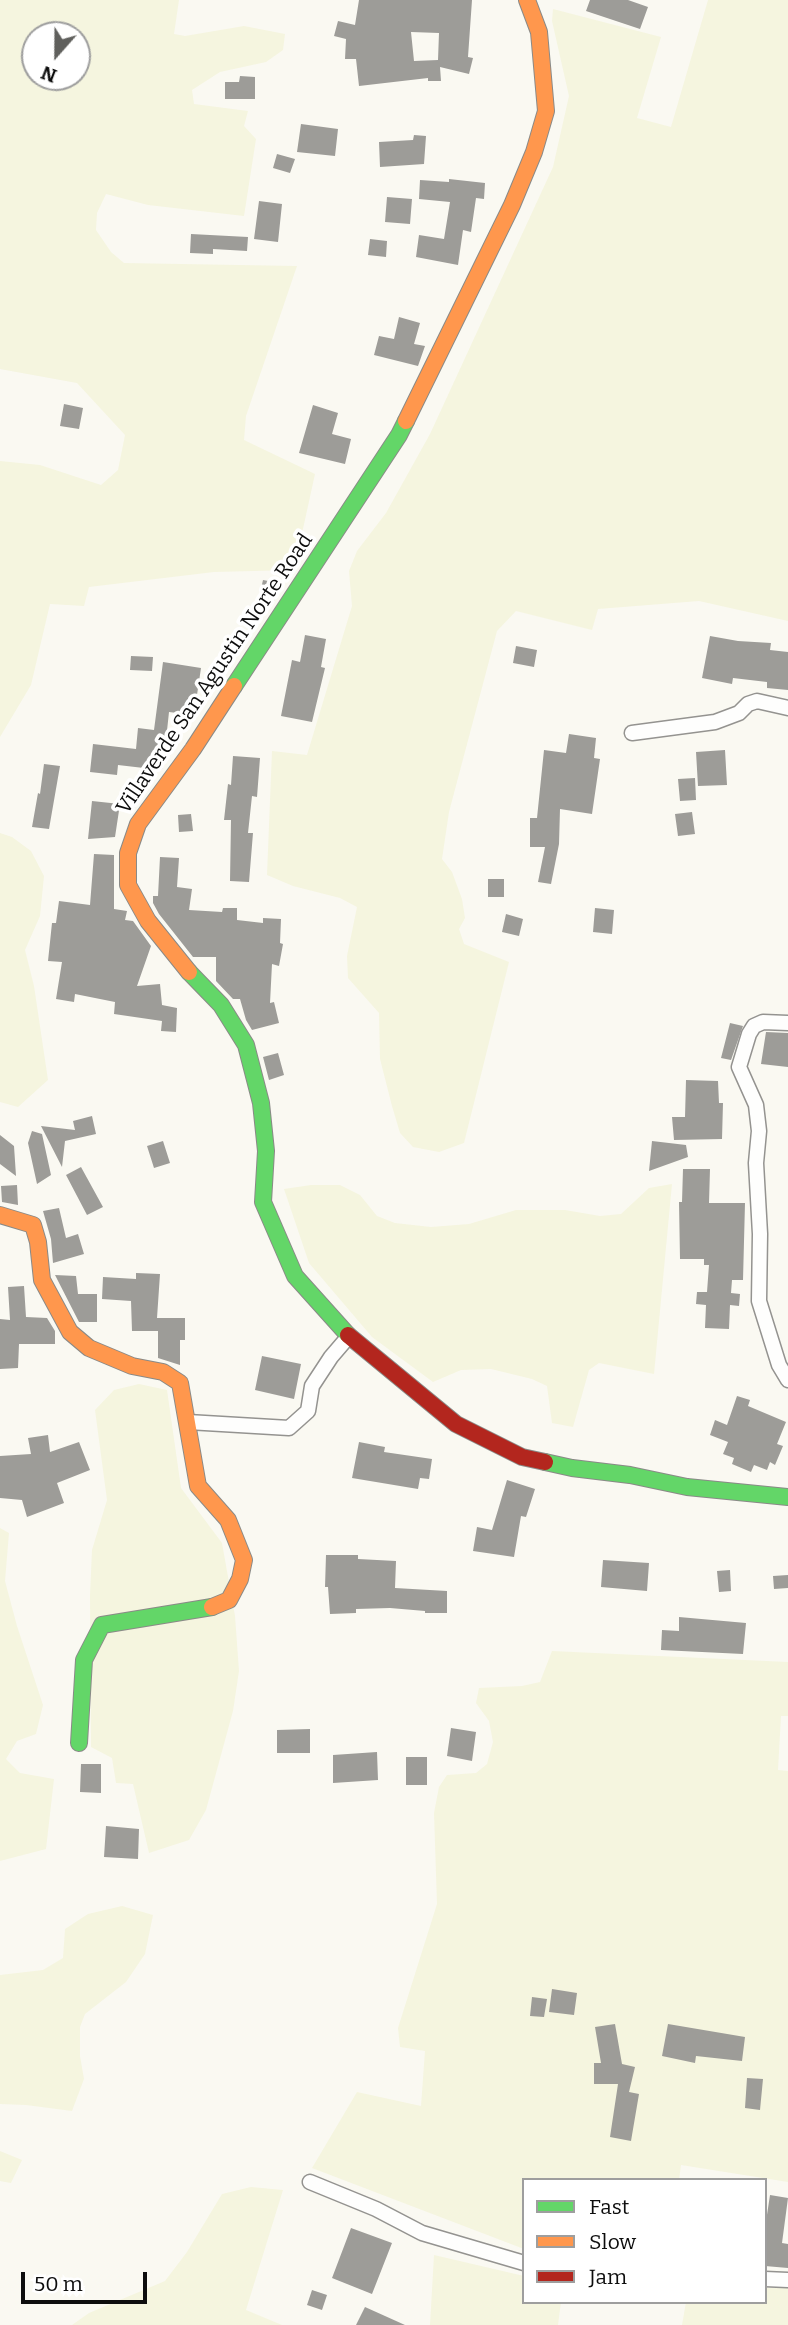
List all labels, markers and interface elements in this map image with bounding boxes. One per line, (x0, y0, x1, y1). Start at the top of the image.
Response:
north arrow (21, 21, 91, 91)
text: N (38, 61, 60, 88)
street label: Villaverde San Agustin Norte Road (111, 529, 319, 819)
legend (522, 2178, 767, 2304)
text: Fast (589, 2194, 629, 2220)
text: Slow (589, 2229, 636, 2255)
scale bar (24, 2258, 150, 2302)
text: Jam (589, 2264, 627, 2290)
text: 50 m (34, 2271, 83, 2297)

